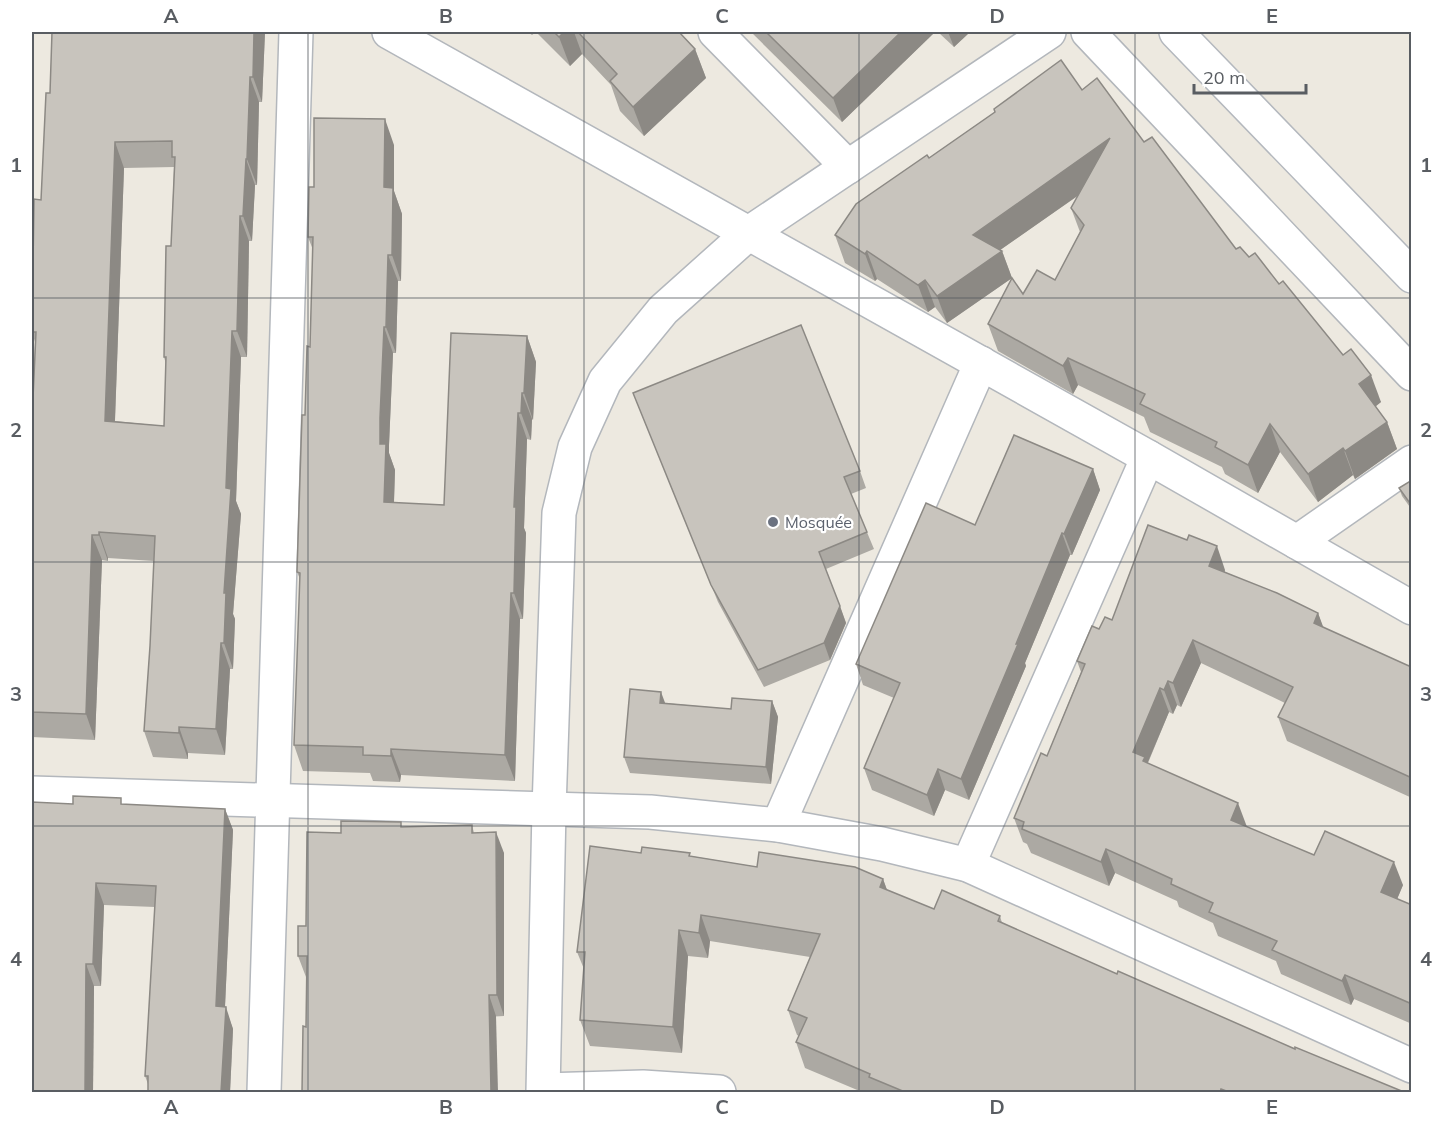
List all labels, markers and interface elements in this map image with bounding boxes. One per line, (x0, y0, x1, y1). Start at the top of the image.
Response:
text: A (164, 3, 179, 28)
text: B (439, 3, 453, 28)
text: C (715, 3, 729, 28)
text: D (989, 3, 1005, 28)
text: E (1266, 3, 1278, 28)
scale bar (1194, 57, 1306, 95)
text: 20 m (1203, 66, 1245, 89)
text: 1 (10, 152, 22, 177)
text: 1 (1420, 152, 1432, 177)
text: 2 (10, 417, 22, 442)
text: 2 (1420, 417, 1432, 442)
place label: Mosquée (785, 512, 852, 532)
marker: Mosquée (766, 515, 780, 529)
text: 3 (10, 681, 22, 706)
text: 3 (1420, 681, 1432, 706)
text: 4 (10, 946, 22, 971)
text: 4 (1420, 946, 1432, 971)
text: A (164, 1094, 179, 1119)
text: B (439, 1094, 453, 1119)
text: C (715, 1094, 729, 1119)
text: D (989, 1094, 1005, 1119)
text: E (1266, 1094, 1278, 1119)

